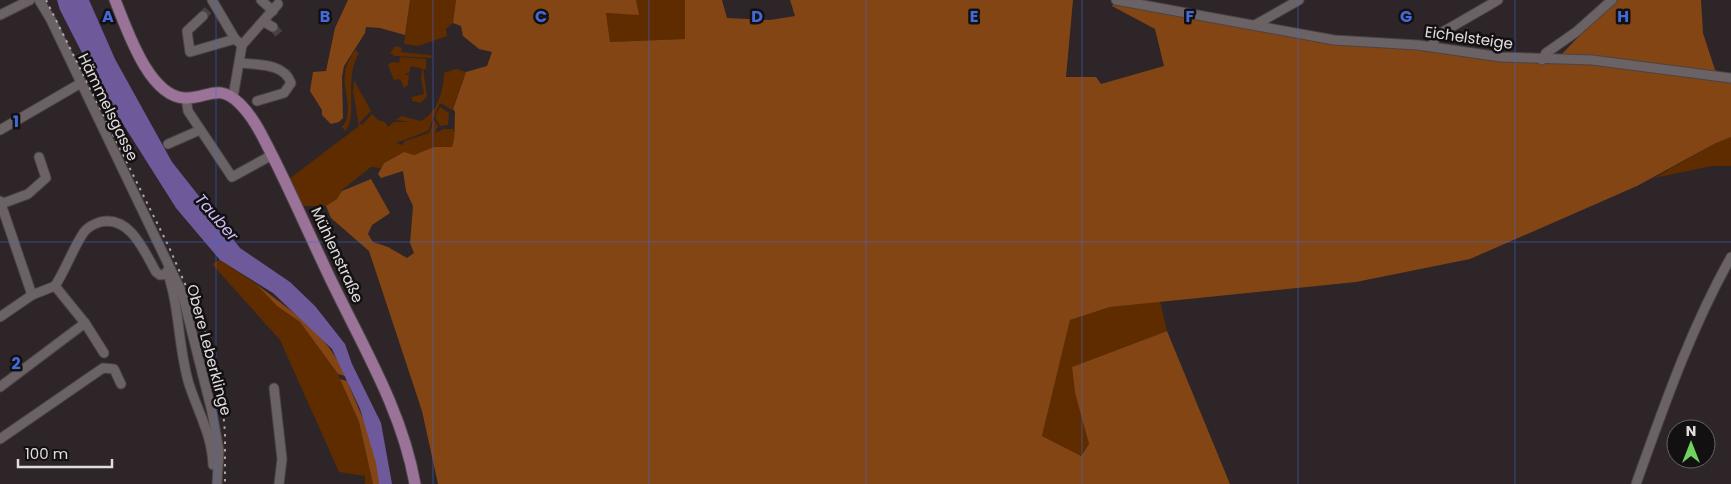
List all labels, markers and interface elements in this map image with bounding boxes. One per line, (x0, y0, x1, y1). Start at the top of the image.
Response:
text: A (102, 5, 114, 28)
text: B (320, 5, 330, 28)
text: C (535, 5, 547, 28)
text: D (751, 5, 763, 28)
text: E (970, 5, 978, 28)
text: F (1186, 5, 1195, 28)
text: G (1400, 5, 1412, 28)
text: H (1617, 5, 1629, 28)
street label: Eichelsteige (1424, 21, 1515, 54)
street label: Hämmelsgasse (73, 49, 144, 164)
text: 1 (13, 110, 19, 133)
water label: Tauber (189, 188, 244, 247)
street label: Mühlenstraße (306, 204, 369, 306)
street label: Obere Leberklinge (182, 282, 237, 418)
text: 2 (11, 352, 21, 375)
north arrow (1666, 419, 1716, 469)
text: N (1686, 421, 1696, 441)
scale bar (18, 436, 111, 468)
text: 100 m (25, 443, 68, 464)

